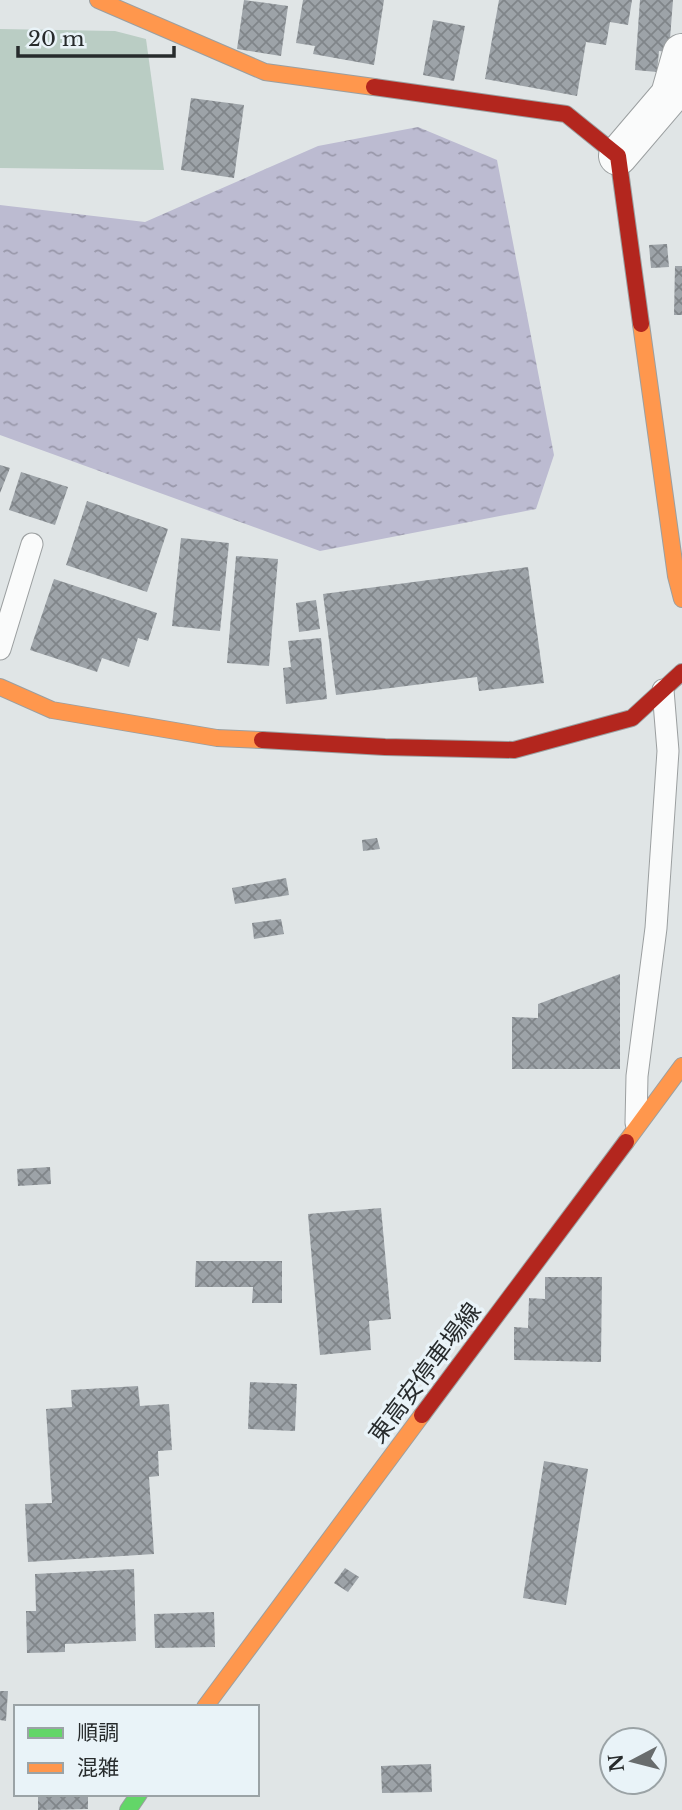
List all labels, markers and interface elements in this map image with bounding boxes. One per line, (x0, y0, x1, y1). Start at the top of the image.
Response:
scale bar (18, 14, 173, 58)
text: 20 m (28, 26, 85, 52)
street label: 東高安停車場線 (362, 1297, 487, 1449)
legend (14, 1705, 259, 1796)
text: 順調 (77, 1720, 119, 1746)
north arrow (598, 1726, 668, 1796)
text: N (604, 1753, 629, 1773)
text: 混雑 (77, 1755, 119, 1781)

